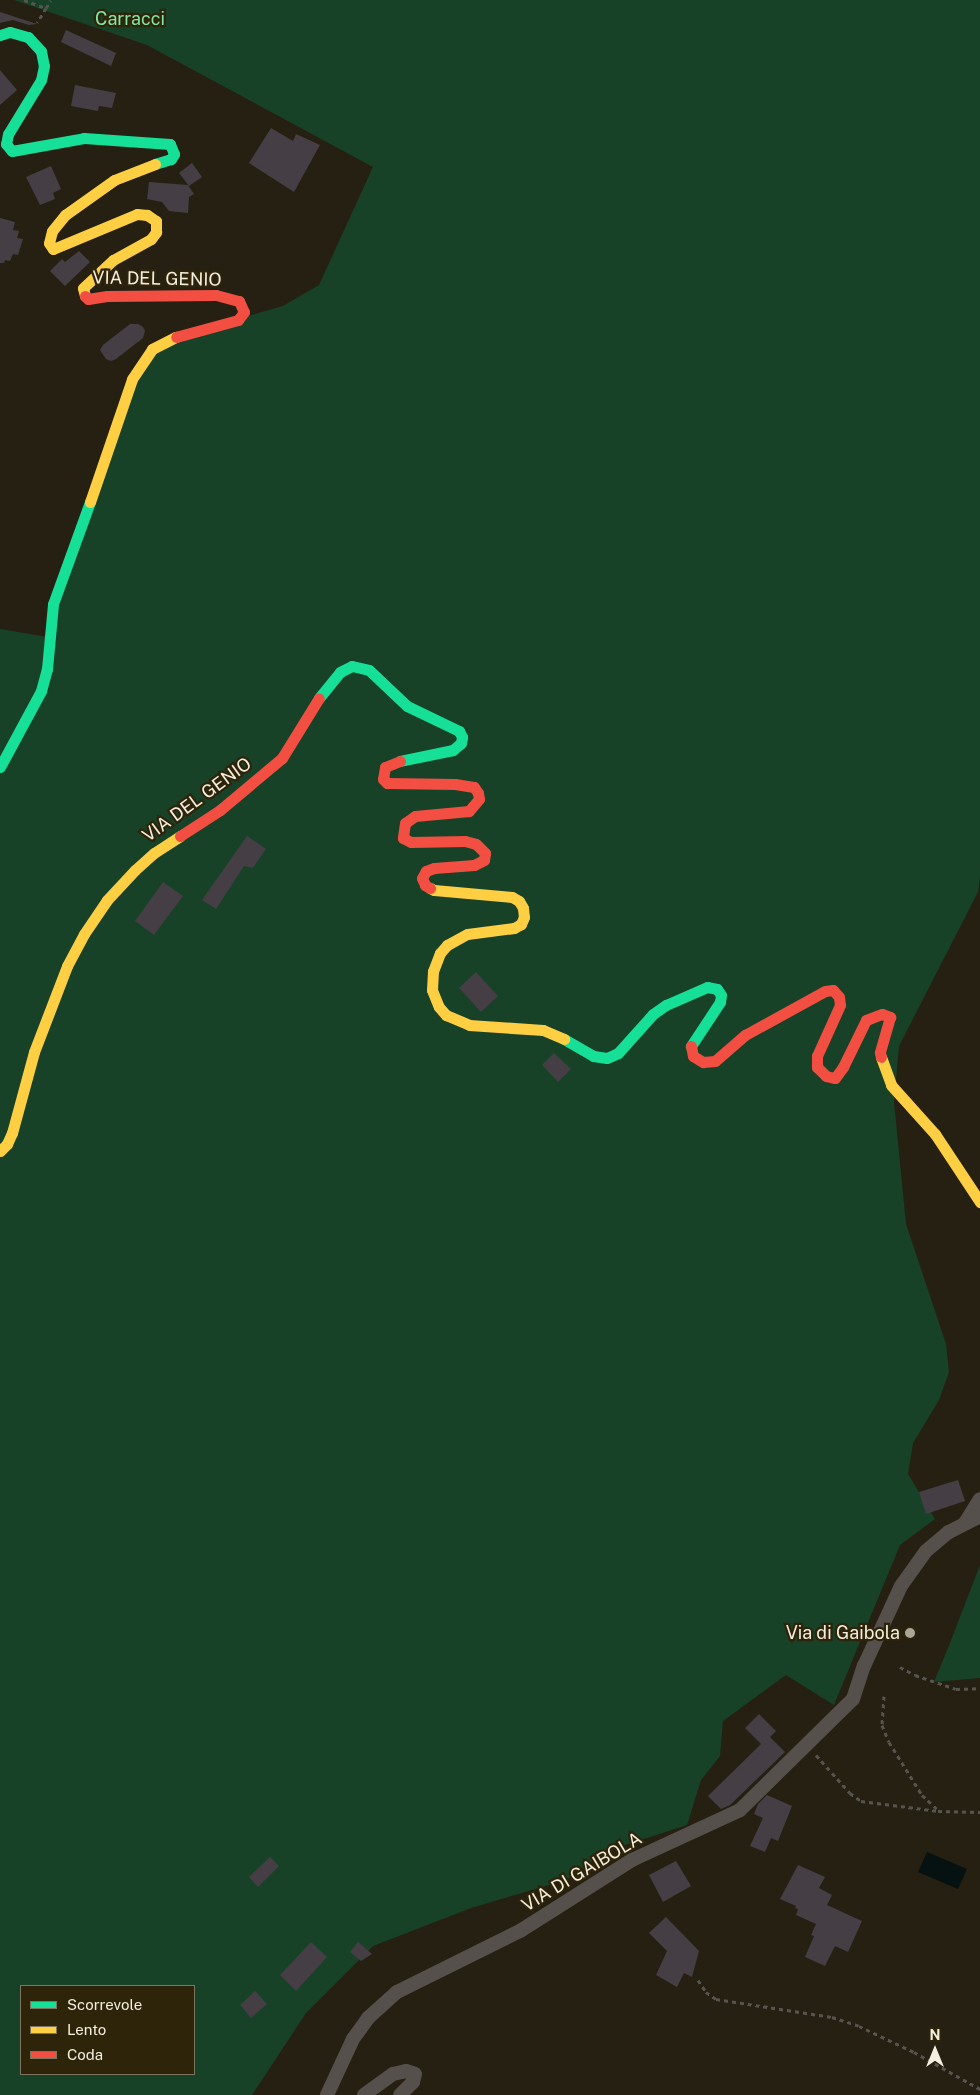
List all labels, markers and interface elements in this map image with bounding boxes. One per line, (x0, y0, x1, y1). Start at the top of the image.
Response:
park label: Carracci (95, 8, 165, 30)
street label: VIA DEL GENIO (92, 267, 222, 291)
street label: VIA DEL GENIO (138, 753, 256, 847)
place label: Via di Gaibola (785, 1622, 900, 1644)
marker: Via di Gaibola (904, 1627, 916, 1639)
street label: VIA DI GAIBOLA (518, 1828, 646, 1916)
legend (20, 1985, 195, 2075)
text: Scorrevole (67, 1996, 142, 2013)
text: Lento (67, 2021, 106, 2038)
north arrow (910, 2025, 960, 2075)
text: N (930, 2027, 940, 2043)
text: Coda (67, 2046, 103, 2063)

